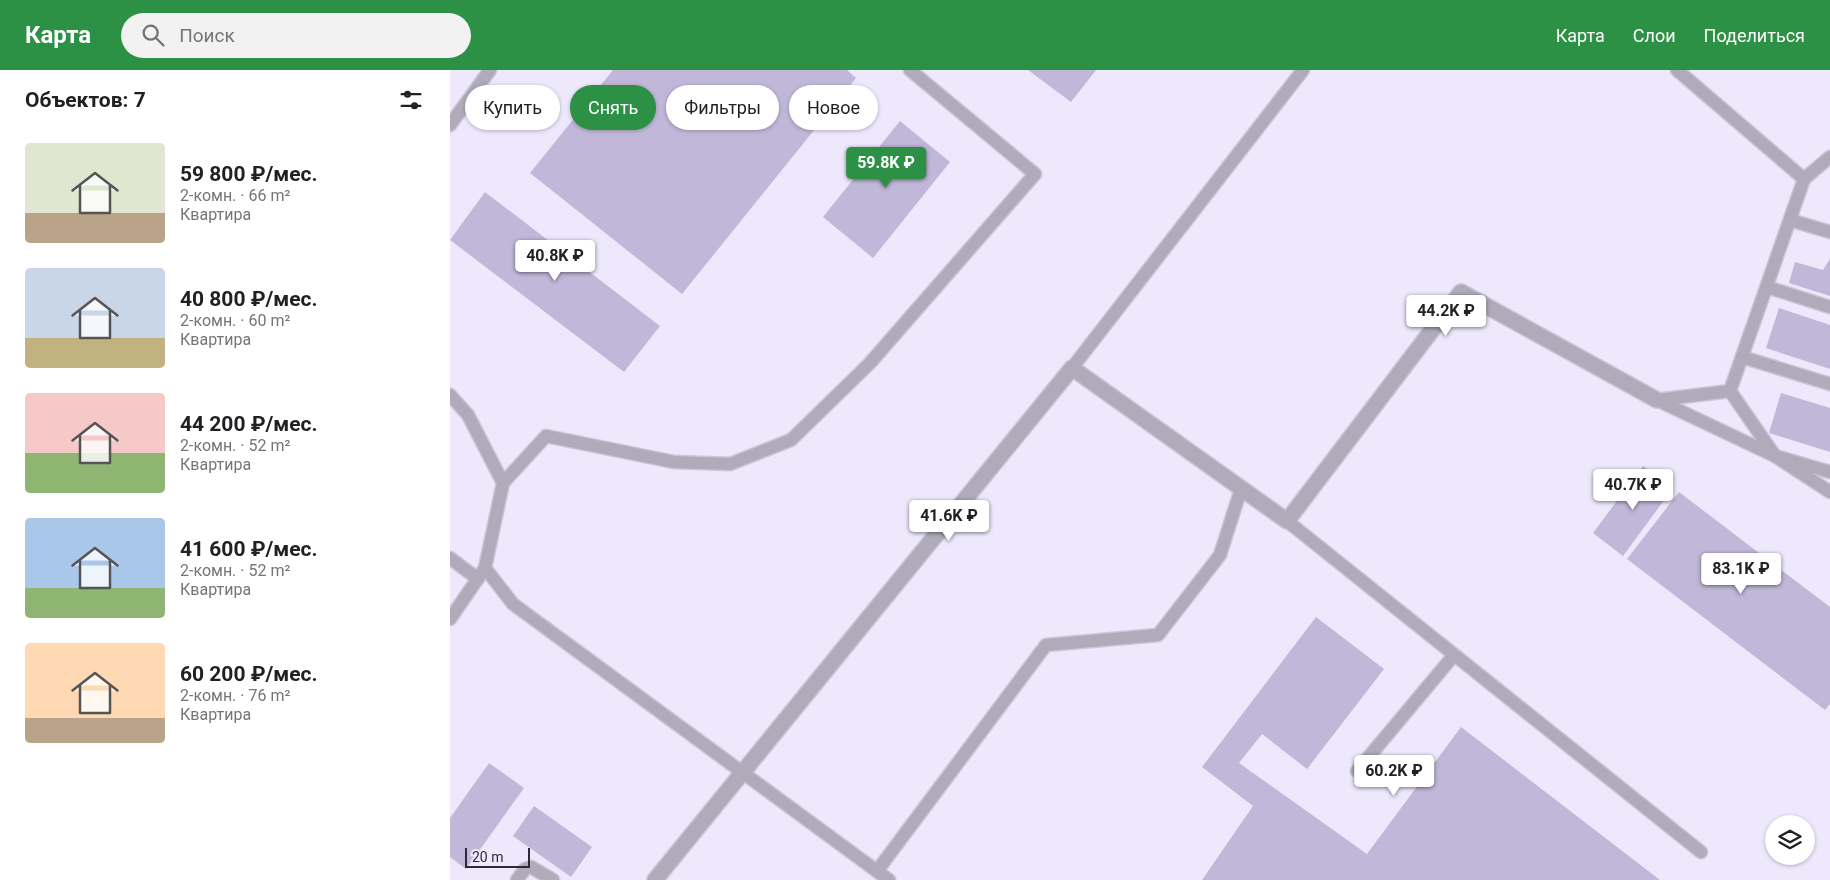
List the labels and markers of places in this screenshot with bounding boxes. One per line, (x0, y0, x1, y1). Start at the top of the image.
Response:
pin: 59.8K ₽ (840, 146, 932, 189)
pin: 40.8K ₽ (509, 240, 601, 282)
pin: 44.2K ₽ (1400, 294, 1492, 337)
pin: 40.7K ₽ (1587, 468, 1679, 511)
pin: 41.6K ₽ (903, 500, 995, 542)
pin: 83.1K ₽ (1695, 552, 1787, 595)
pin: 60.2K ₽ (1348, 754, 1440, 797)

